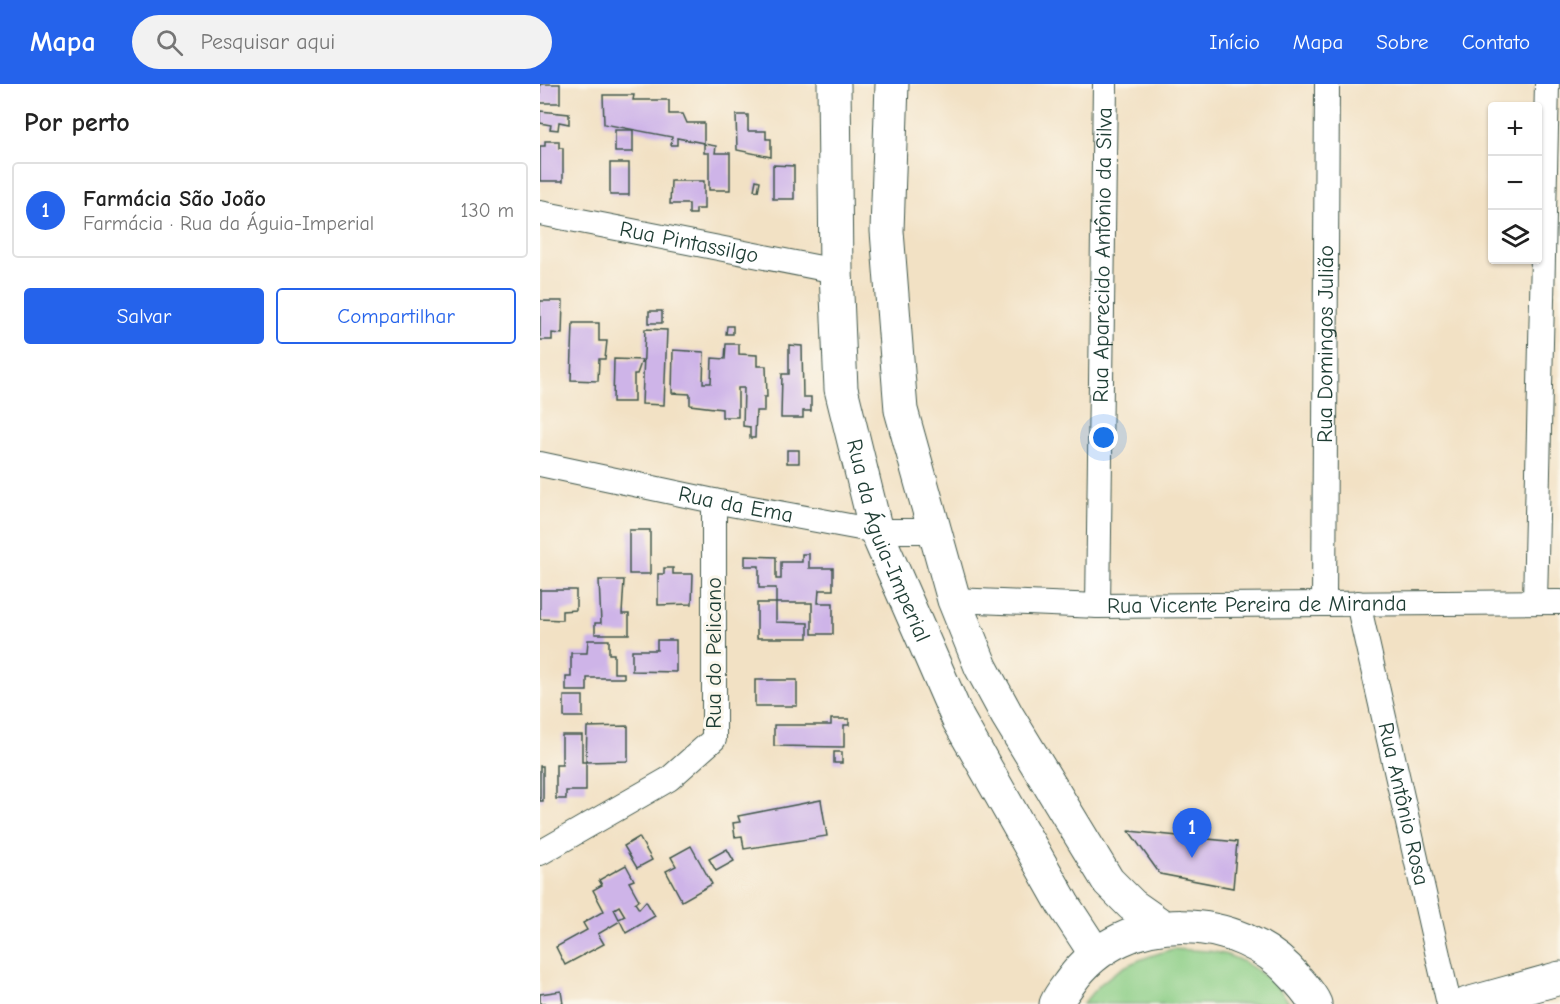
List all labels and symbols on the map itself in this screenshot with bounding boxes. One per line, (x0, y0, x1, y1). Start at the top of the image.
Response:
street label: Rua Aparecido Antônio da Silva (1088, 107, 1118, 403)
street label: Rua Pintassilgo (617, 216, 761, 269)
street label: Rua Domingos Julião (1312, 245, 1339, 443)
your location (1089, 423, 1118, 452)
street label: Rua da Águia-Imperial (841, 436, 936, 646)
street label: Rua da Ema (676, 481, 795, 528)
street label: Rua do Pelicano (701, 577, 727, 729)
street label: Rua Vicente Pereira de Miranda (1107, 590, 1407, 619)
street label: Rua Antônio Rosa (1373, 720, 1435, 888)
pin: 1 (1172, 808, 1212, 858)

